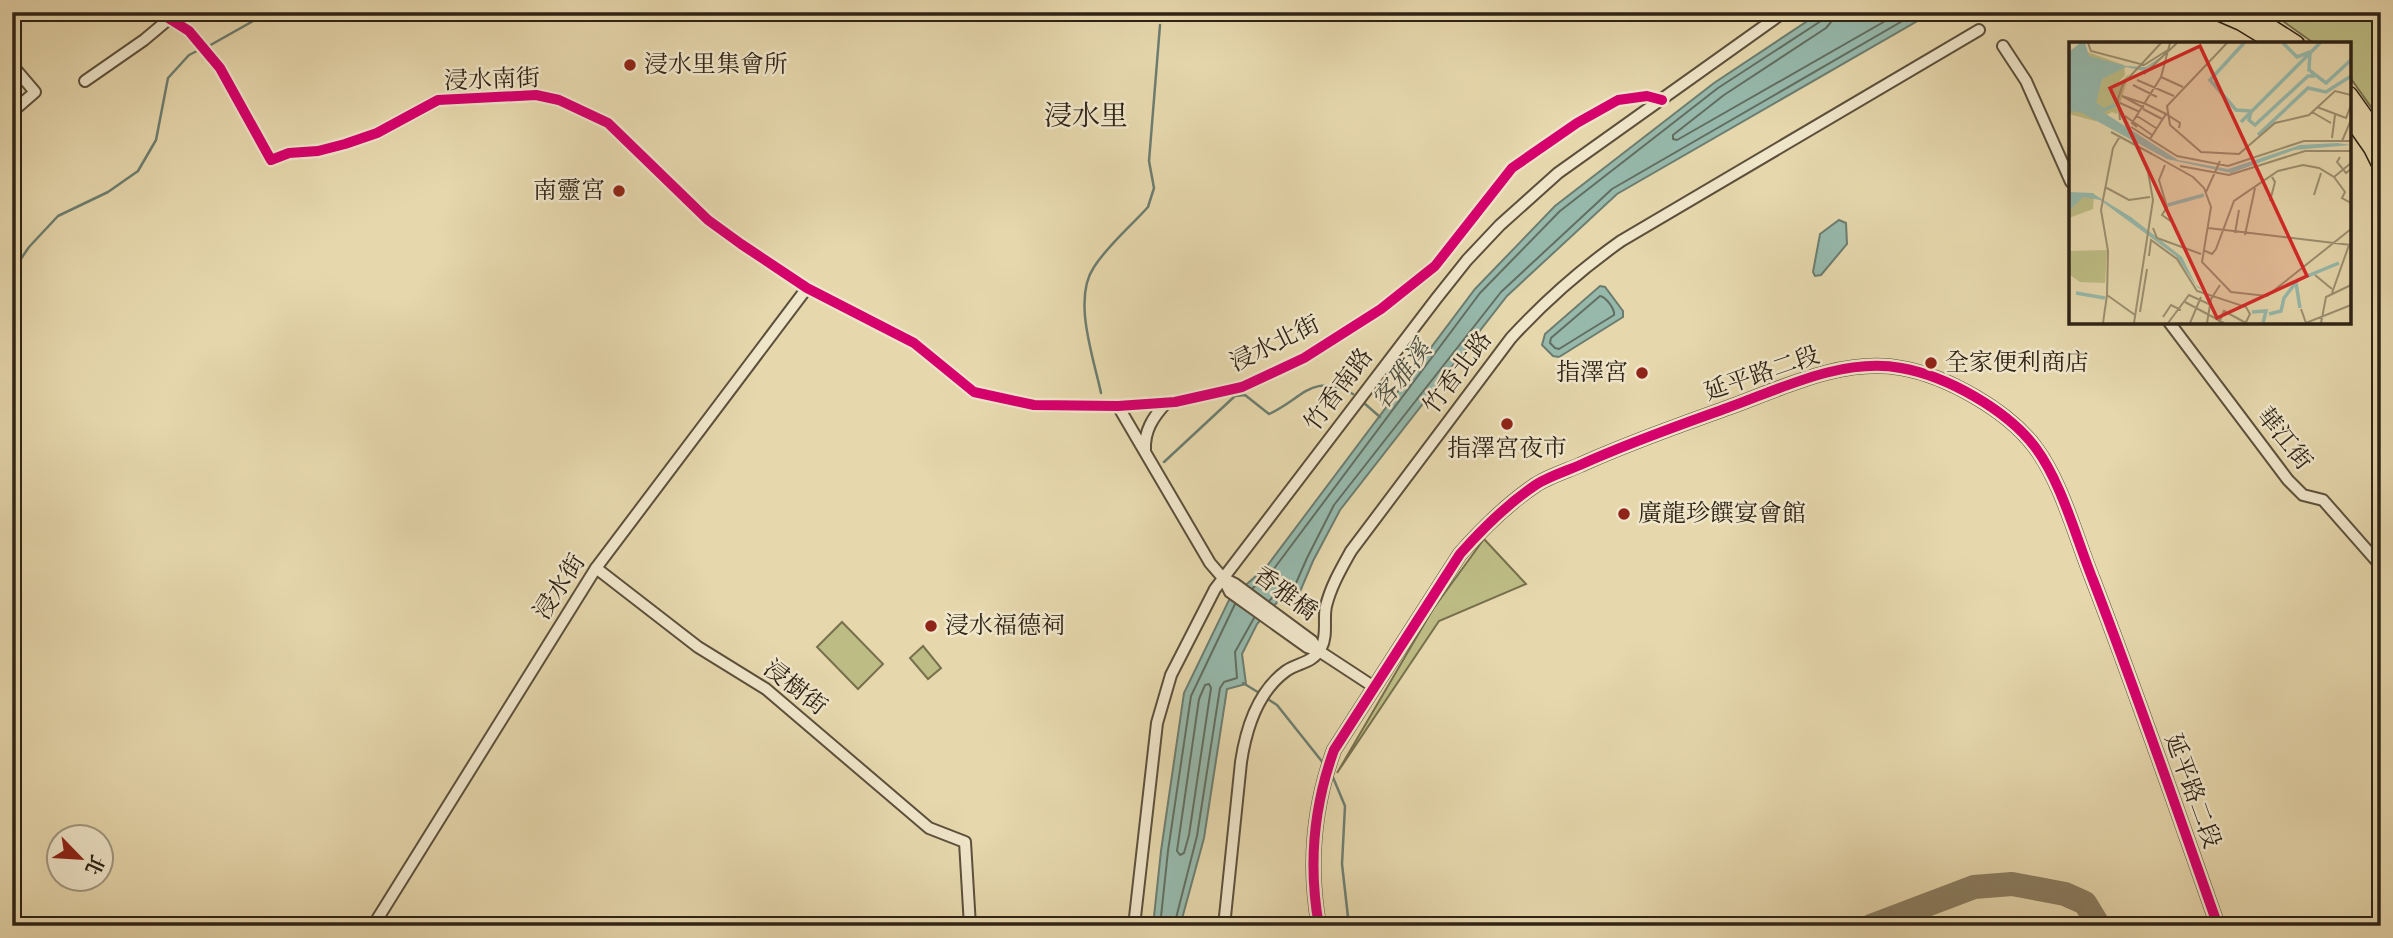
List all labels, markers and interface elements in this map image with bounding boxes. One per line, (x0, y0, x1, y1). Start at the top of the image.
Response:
inset map (2069, 42, 2351, 324)
place label: 浸水里集會所 (644, 50, 788, 80)
marker: 浸水里集會所 (622, 57, 638, 73)
street label: 浸水南街 (444, 63, 540, 97)
district label: 浸水里 (1044, 99, 1128, 134)
place label: 南靈宮 (533, 176, 605, 206)
marker: 南靈宮 (611, 183, 627, 199)
street label: 浸水北街 (1225, 309, 1325, 379)
street label: 竹香北路 (1417, 326, 1499, 420)
water label: 客雅溪 (1365, 332, 1440, 416)
street label: 延平路二段 (1700, 340, 1824, 408)
street label: 竹香南路 (1298, 343, 1380, 437)
place label: 全家便利商店 (1945, 348, 2089, 378)
marker: 全家便利商店 (1923, 355, 1939, 371)
place label: 指澤宮 (1556, 358, 1628, 388)
marker: 指澤宮 (1634, 365, 1650, 381)
street label: 華江街 (2250, 402, 2318, 476)
marker: 指澤宮夜市 (1499, 416, 1515, 432)
place label: 指澤宮夜市 (1447, 434, 1567, 464)
place label: 廣龍珍饌宴會館 (1638, 499, 1806, 529)
marker: 廣龍珍饌宴會館 (1616, 506, 1632, 522)
street label: 浸水街 (528, 549, 592, 625)
street label: 香雅橋 (1247, 561, 1323, 627)
place label: 浸水福德祠 (945, 611, 1065, 641)
marker: 浸水福德祠 (923, 618, 939, 634)
street label: 浸樹街 (757, 654, 833, 722)
street label: 延平路二段 (2157, 729, 2227, 853)
north arrow (46, 822, 116, 892)
text: 北 (80, 851, 109, 878)

